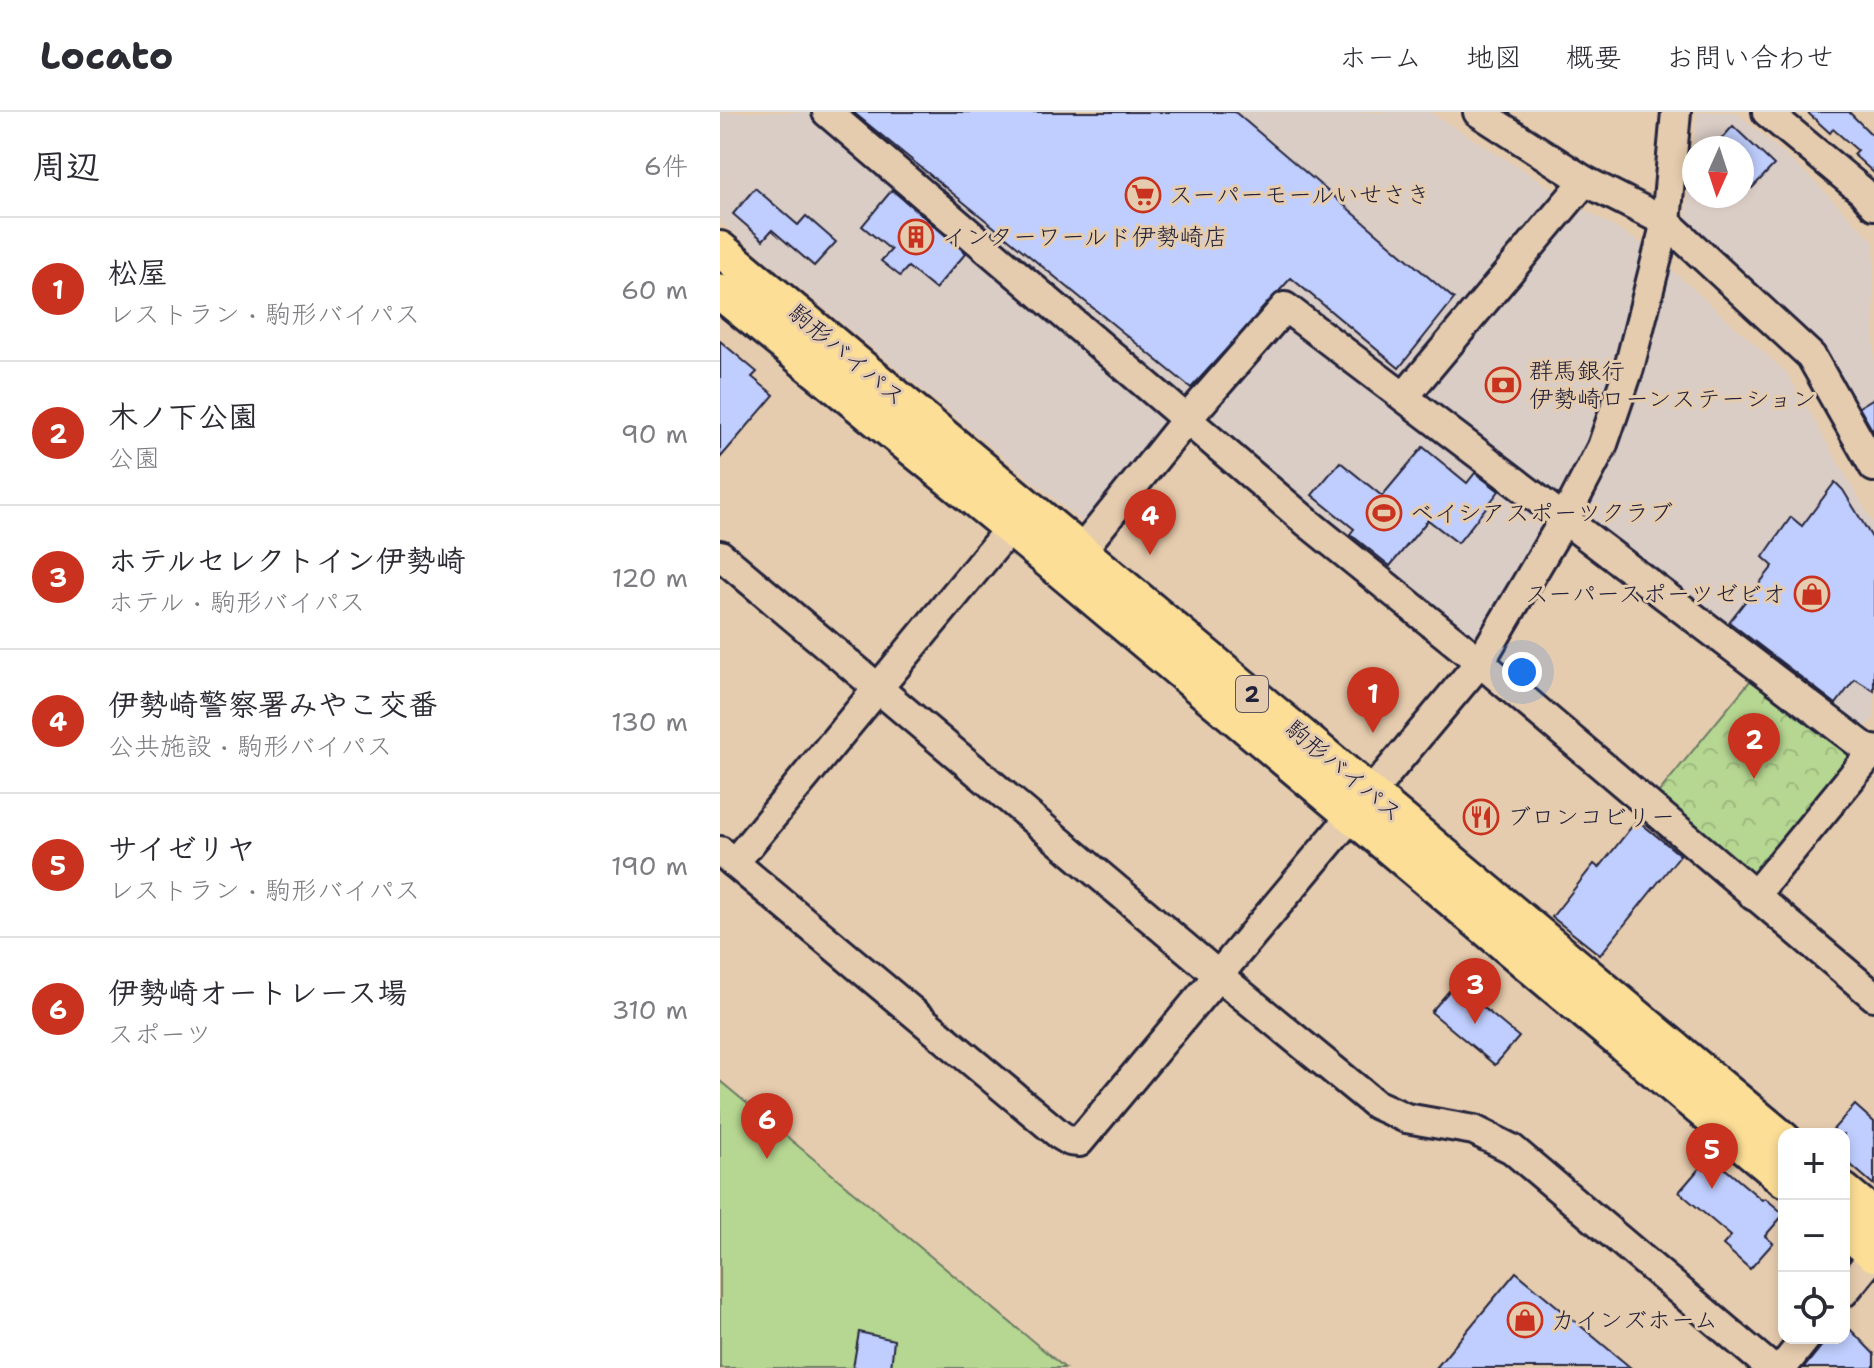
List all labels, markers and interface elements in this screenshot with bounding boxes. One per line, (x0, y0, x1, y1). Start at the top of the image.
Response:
text: Locato (40, 30, 173, 81)
text: ホーム (1339, 38, 1422, 76)
text: 地図 (1466, 38, 1522, 76)
text: 概要 (1566, 38, 1622, 76)
text: お問い合わせ (1666, 38, 1834, 76)
north arrow (1682, 136, 1754, 208)
text: 周辺 (32, 143, 100, 189)
text: 6件 (644, 148, 688, 183)
supermarket icon: スーパーモールいせさき (1124, 176, 1162, 214)
place label: スーパーモールいせさき (1169, 179, 1431, 211)
building icon: インターワールド伊勢崎店 (897, 218, 935, 256)
place label: インターワールド伊勢崎店 (942, 221, 1228, 253)
text: 松屋 (108, 252, 168, 293)
text: 1 (52, 272, 64, 307)
text: 60 m (621, 272, 688, 307)
text: レストラン · 駒形バイパス (108, 296, 421, 331)
street label: 駒形バイパス (782, 297, 912, 413)
place label: 群馬銀行 伊勢崎ローンステーション (1529, 355, 1817, 415)
bank icon: 群馬銀行 伊勢崎ローンステーション (1484, 366, 1522, 404)
text: 木ノ下公園 (108, 396, 258, 437)
text: 2 (49, 416, 67, 451)
text: 90 m (621, 416, 688, 451)
text: 公園 (108, 440, 160, 475)
pin: 4 (1124, 489, 1176, 555)
sports icon: ベイシアスポーツクラブ (1365, 494, 1403, 532)
place label: ベイシアスポーツクラブ (1410, 497, 1673, 529)
text: ホテルセレクトイン伊勢崎 (108, 540, 466, 581)
text: 3 (49, 560, 67, 595)
text: 120 m (612, 560, 688, 595)
shop icon: スーパースポーツゼビオ (1793, 575, 1831, 613)
place label: スーパースポーツゼビオ (1525, 578, 1786, 610)
text: ホテル · 駒形バイパス (108, 584, 365, 619)
your location (1502, 652, 1542, 692)
pin: 1 (1347, 667, 1399, 733)
road number: 2 (1236, 676, 1268, 712)
text: 伊勢崎警察署みやこ交番 (108, 684, 438, 725)
text: 4 (49, 704, 67, 739)
text: 130 m (611, 704, 688, 739)
street label: 駒形バイパス (1279, 713, 1409, 829)
pin: 2 (1728, 713, 1780, 779)
text: 公共施設 · 駒形バイパス (108, 728, 393, 763)
restaurant icon: ブロンコビリー (1462, 798, 1500, 836)
place label: ブロンコビリー (1507, 801, 1675, 833)
text: サイゼリヤ (108, 828, 256, 869)
text: 5 (50, 848, 66, 883)
text: 190 m (611, 848, 688, 883)
text: レストラン · 駒形バイパス (108, 872, 421, 907)
pin: 3 (1449, 958, 1501, 1024)
text: 伊勢崎オートレース場 (108, 972, 407, 1013)
text: 6 (49, 992, 67, 1027)
text: 310 m (612, 992, 688, 1027)
text: スポーツ (108, 1016, 211, 1051)
pin: 6 (741, 1093, 793, 1159)
pin: 5 (1686, 1123, 1738, 1189)
map controls (1778, 1128, 1850, 1344)
button: + (1778, 1128, 1850, 1200)
button: − (1778, 1200, 1850, 1272)
button: locate (1778, 1272, 1850, 1344)
shop icon: カインズホーム (1506, 1301, 1544, 1339)
place label: カインズホーム (1551, 1304, 1718, 1336)

